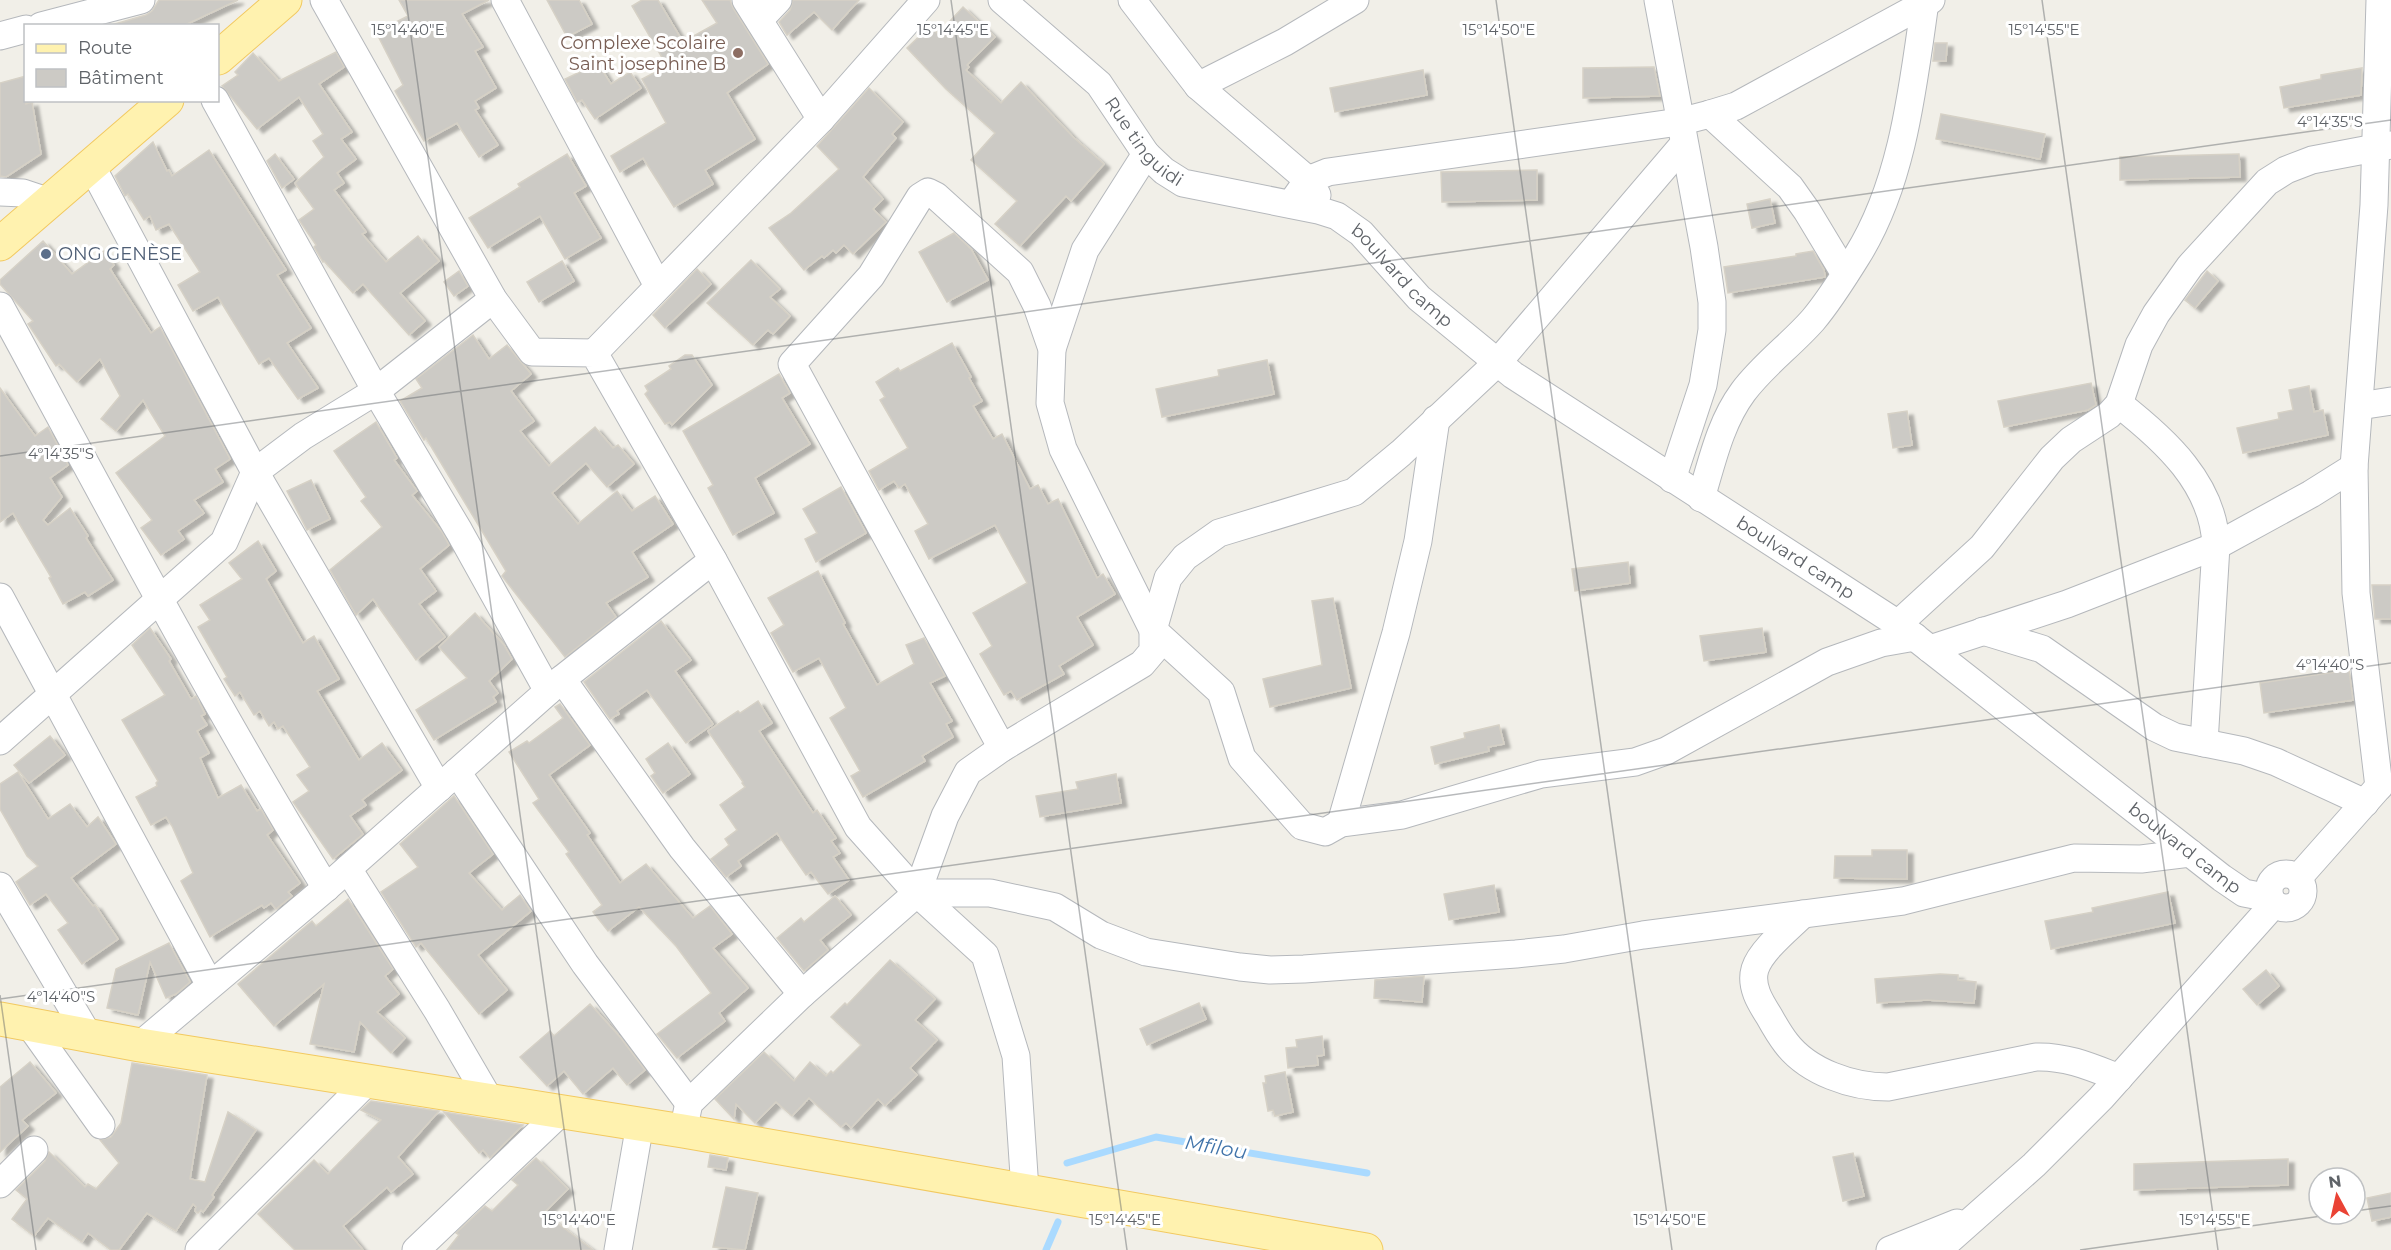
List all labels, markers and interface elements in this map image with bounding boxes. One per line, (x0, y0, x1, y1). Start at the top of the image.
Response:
text: 15°14'40"E (371, 20, 445, 39)
text: 15°14'45"E (917, 20, 989, 39)
text: 15°14'50"E (1463, 20, 1535, 39)
text: 15°14'55"E (2008, 20, 2080, 39)
legend (24, 24, 219, 102)
place label: Complexe Scolaire Saint josephine B (560, 32, 726, 75)
text: Route (78, 37, 132, 59)
marker: Complexe Scolaire Saint josephine B (731, 46, 745, 60)
text: Bâtiment (78, 67, 164, 89)
street label: Rue tinguidi (1100, 93, 1187, 191)
text: 4°14'35"S (2297, 112, 2363, 131)
street label: boulvard camp (1347, 219, 1457, 332)
place label: ONG GENÈSE (58, 243, 182, 265)
marker: ONG GENÈSE (39, 247, 53, 261)
text: 4°14'35"S (28, 444, 94, 463)
street label: boulvard camp (1732, 511, 1859, 604)
text: 4°14'40"S (2296, 655, 2364, 674)
street label: boulvard camp (2124, 798, 2245, 899)
text: 4°14'40"S (27, 987, 95, 1006)
water label: Mfilou (1183, 1130, 1249, 1164)
north arrow (2307, 1166, 2367, 1226)
text: N (2327, 1171, 2343, 1192)
text: 15°14'40"E (542, 1210, 616, 1229)
text: 15°14'45"E (1089, 1210, 1161, 1229)
text: 15°14'50"E (1634, 1210, 1706, 1229)
text: 15°14'55"E (2179, 1210, 2251, 1229)

